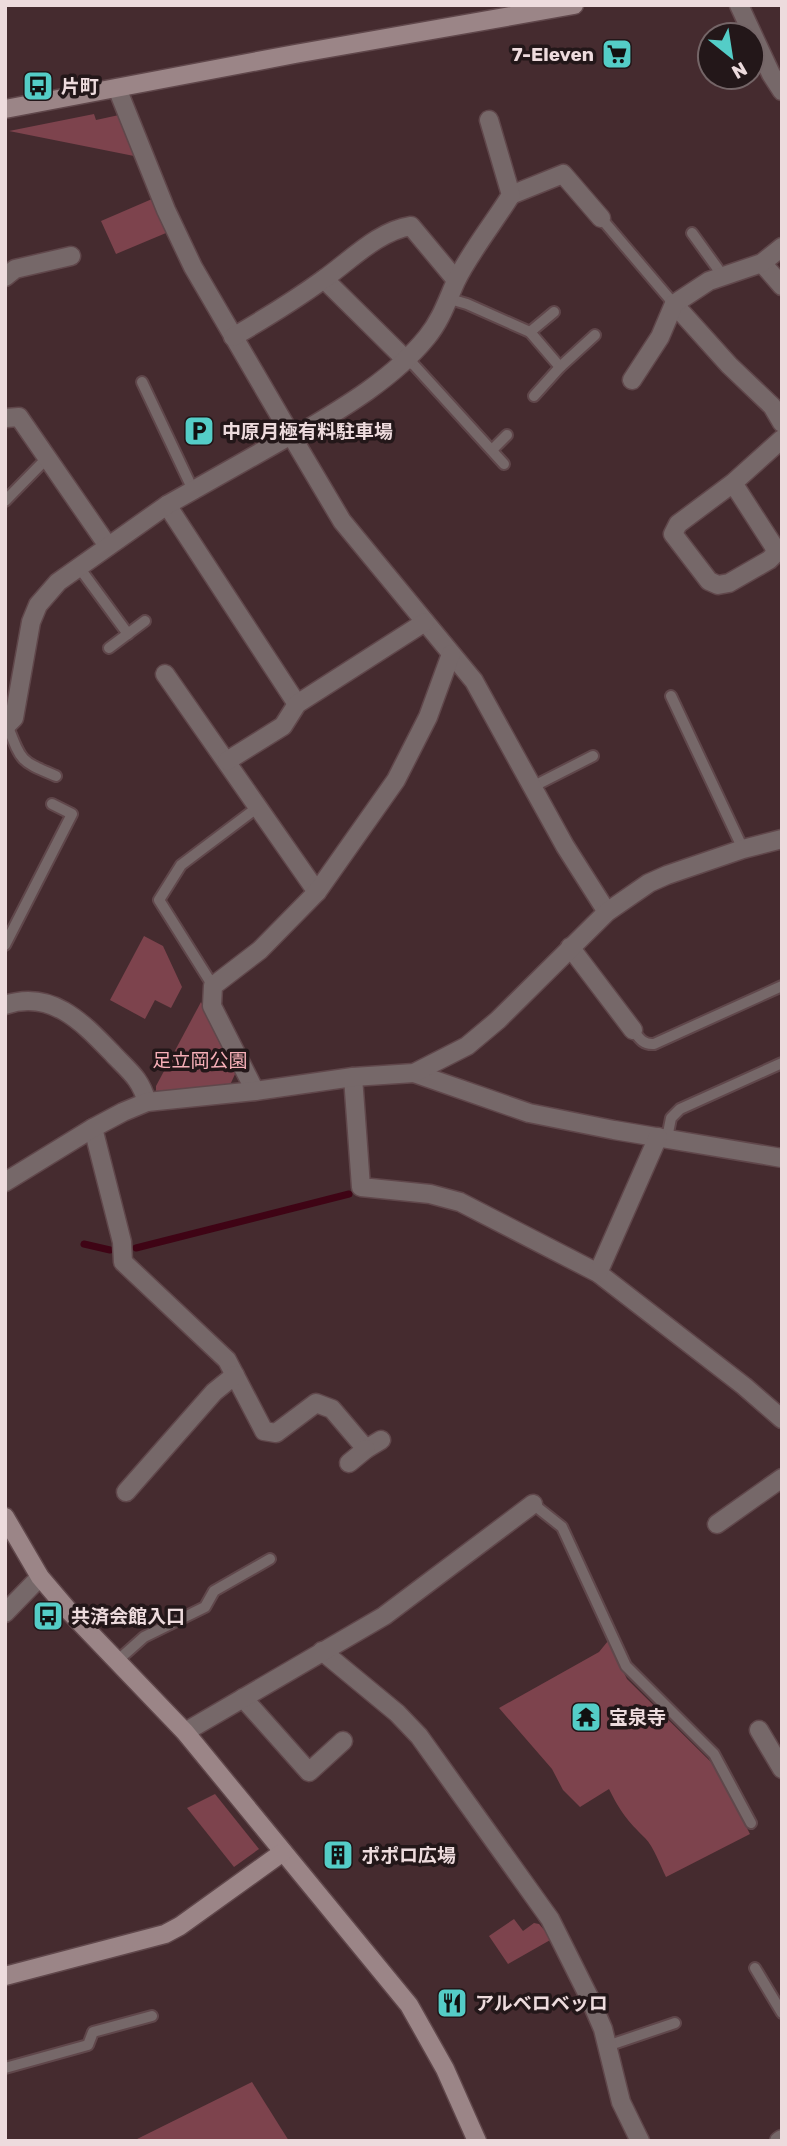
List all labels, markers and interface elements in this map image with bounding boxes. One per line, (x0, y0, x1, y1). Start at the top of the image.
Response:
north arrow (696, 21, 766, 91)
supermarket icon: 7-Eleven (600, 37, 634, 71)
place label: 7-Eleven (512, 43, 594, 66)
text: N (728, 57, 751, 84)
bus stop icon: 片町 (21, 69, 55, 103)
place label: 片町 (61, 75, 99, 98)
parking icon: 中原月極有料駐車場 (182, 414, 216, 448)
place label: 中原月極有料駐車場 (222, 420, 393, 443)
park label: 足立岡公園 (152, 1049, 248, 1072)
bus stop icon: 共済会館入口 (31, 1599, 65, 1633)
place label: 共済会館入口 (71, 1605, 185, 1628)
temple icon: 宝泉寺 (569, 1700, 603, 1734)
place label: 宝泉寺 (609, 1706, 666, 1729)
building icon: ポポロ広場 (321, 1838, 355, 1872)
place label: ポポロ広場 (361, 1844, 456, 1867)
restaurant icon: アルベロベッロ (435, 1986, 469, 2020)
place label: アルベロベッロ (475, 1992, 608, 2015)

